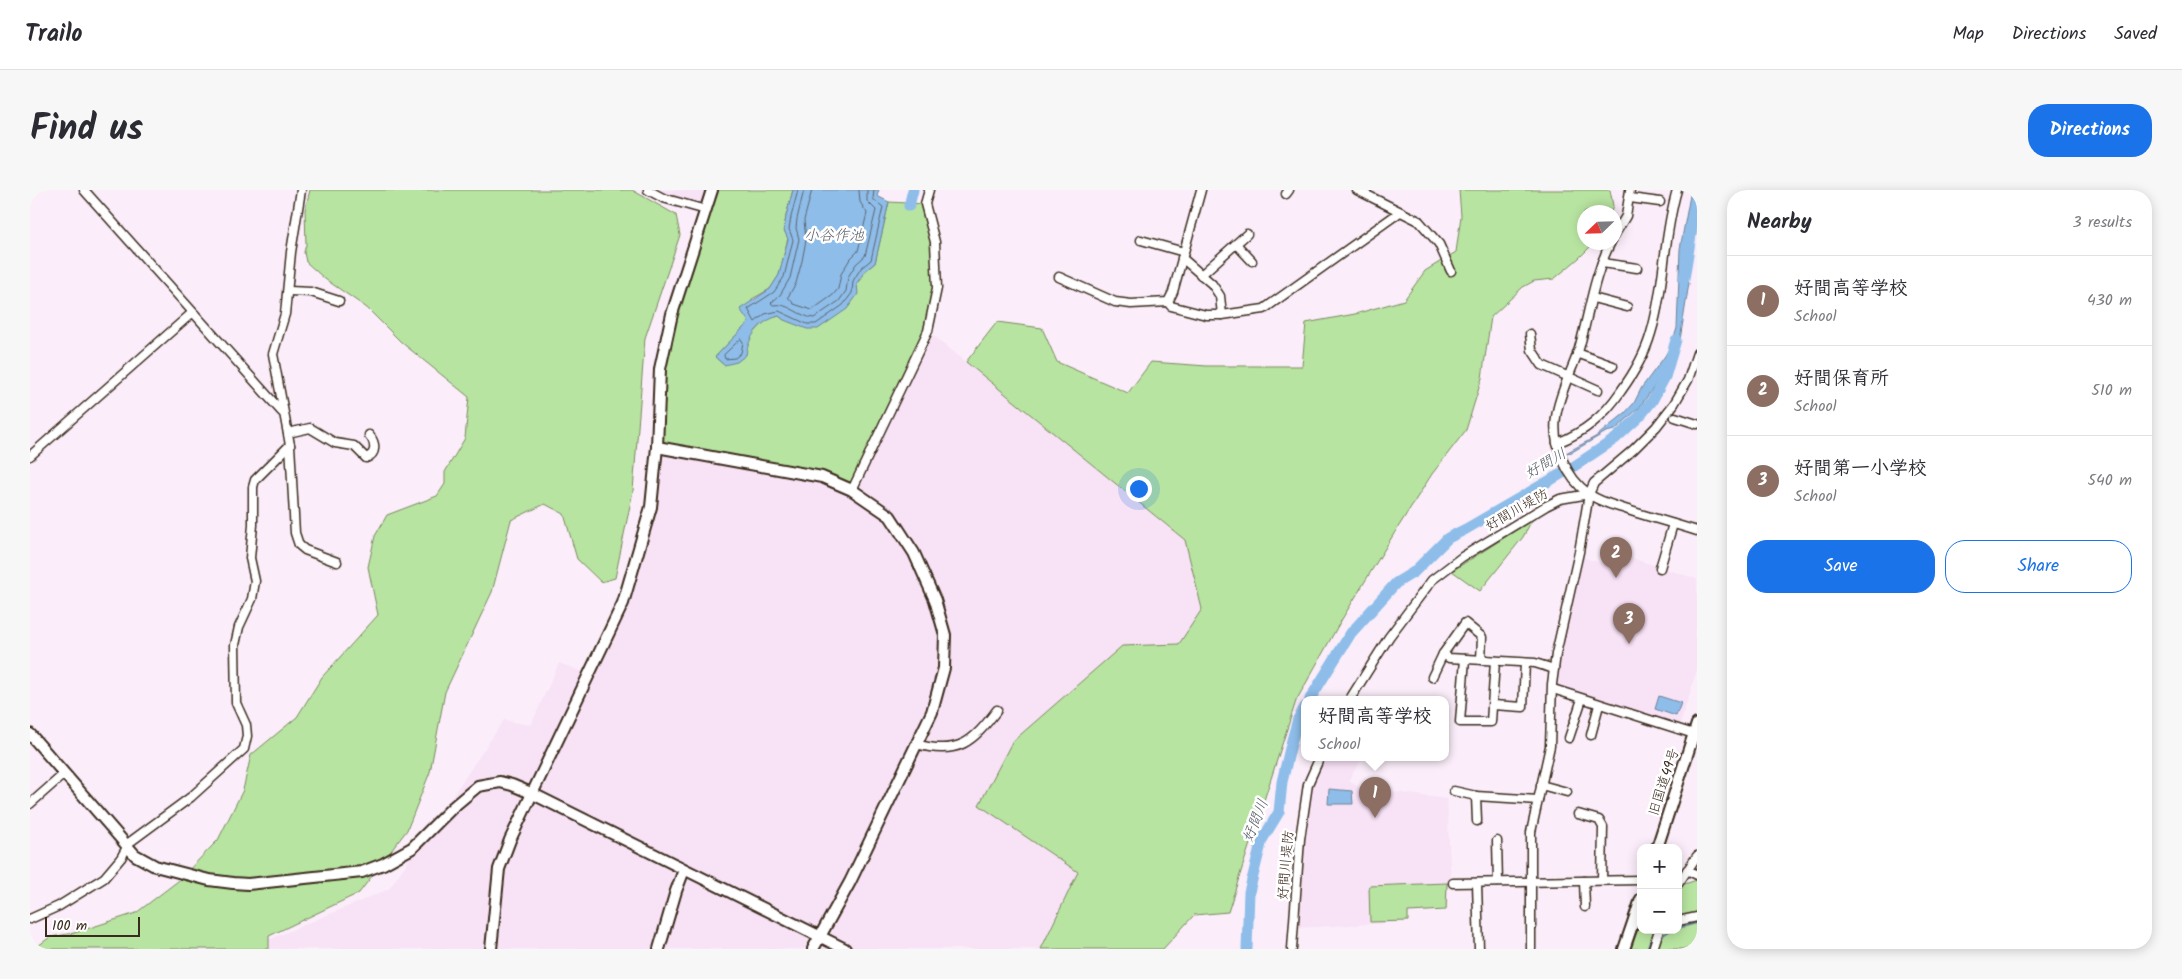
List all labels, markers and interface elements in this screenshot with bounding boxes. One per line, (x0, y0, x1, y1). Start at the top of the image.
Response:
text: Trailo (25, 15, 83, 54)
text: Map (1952, 20, 1984, 49)
text: Directions (2012, 20, 2086, 49)
text: Saved (2114, 20, 2157, 49)
text: Find us (30, 102, 143, 158)
button: Directions (2028, 104, 2152, 157)
north arrow (1577, 205, 1622, 250)
text: Nearby (1747, 206, 1812, 239)
text: 3 results (2073, 210, 2132, 235)
water label: 小谷作池 (804, 224, 865, 248)
text: 好間高等学校 (1794, 274, 1908, 304)
text: 1 (1761, 288, 1765, 313)
text: 430 m (2087, 288, 2132, 313)
text: School (1794, 304, 1837, 329)
text: 好間保育所 (1794, 364, 1889, 394)
text: 2 (1758, 378, 1768, 403)
text: 510 m (2091, 378, 2132, 403)
text: School (1794, 394, 1837, 419)
water label: 好間川 (1521, 442, 1571, 486)
text: 好間第一小学校 (1794, 454, 1927, 484)
text: 3 (1759, 468, 1767, 493)
text: 540 m (2087, 468, 2132, 493)
your location (1126, 476, 1152, 502)
street label: 好間川堤防 (1481, 483, 1553, 537)
text: School (1794, 484, 1837, 509)
pin: 2 (1600, 537, 1632, 578)
button: Save (1747, 540, 1935, 593)
button: Share (1945, 540, 2132, 593)
pin: 3 (1613, 603, 1645, 644)
popup (1301, 696, 1449, 761)
text: 好間高等学校 (1318, 702, 1432, 732)
text: School (1318, 732, 1361, 757)
street label: 旧国道49号 (1643, 745, 1685, 819)
pin: 1 (1359, 777, 1391, 818)
water label: 好間川 (1236, 796, 1276, 846)
street label: 好間川堤防 (1272, 829, 1300, 901)
map controls (1637, 844, 1682, 934)
button: + (1637, 844, 1682, 889)
button: − (1637, 889, 1682, 934)
scale bar (45, 914, 140, 937)
text: 100 m (52, 915, 87, 937)

